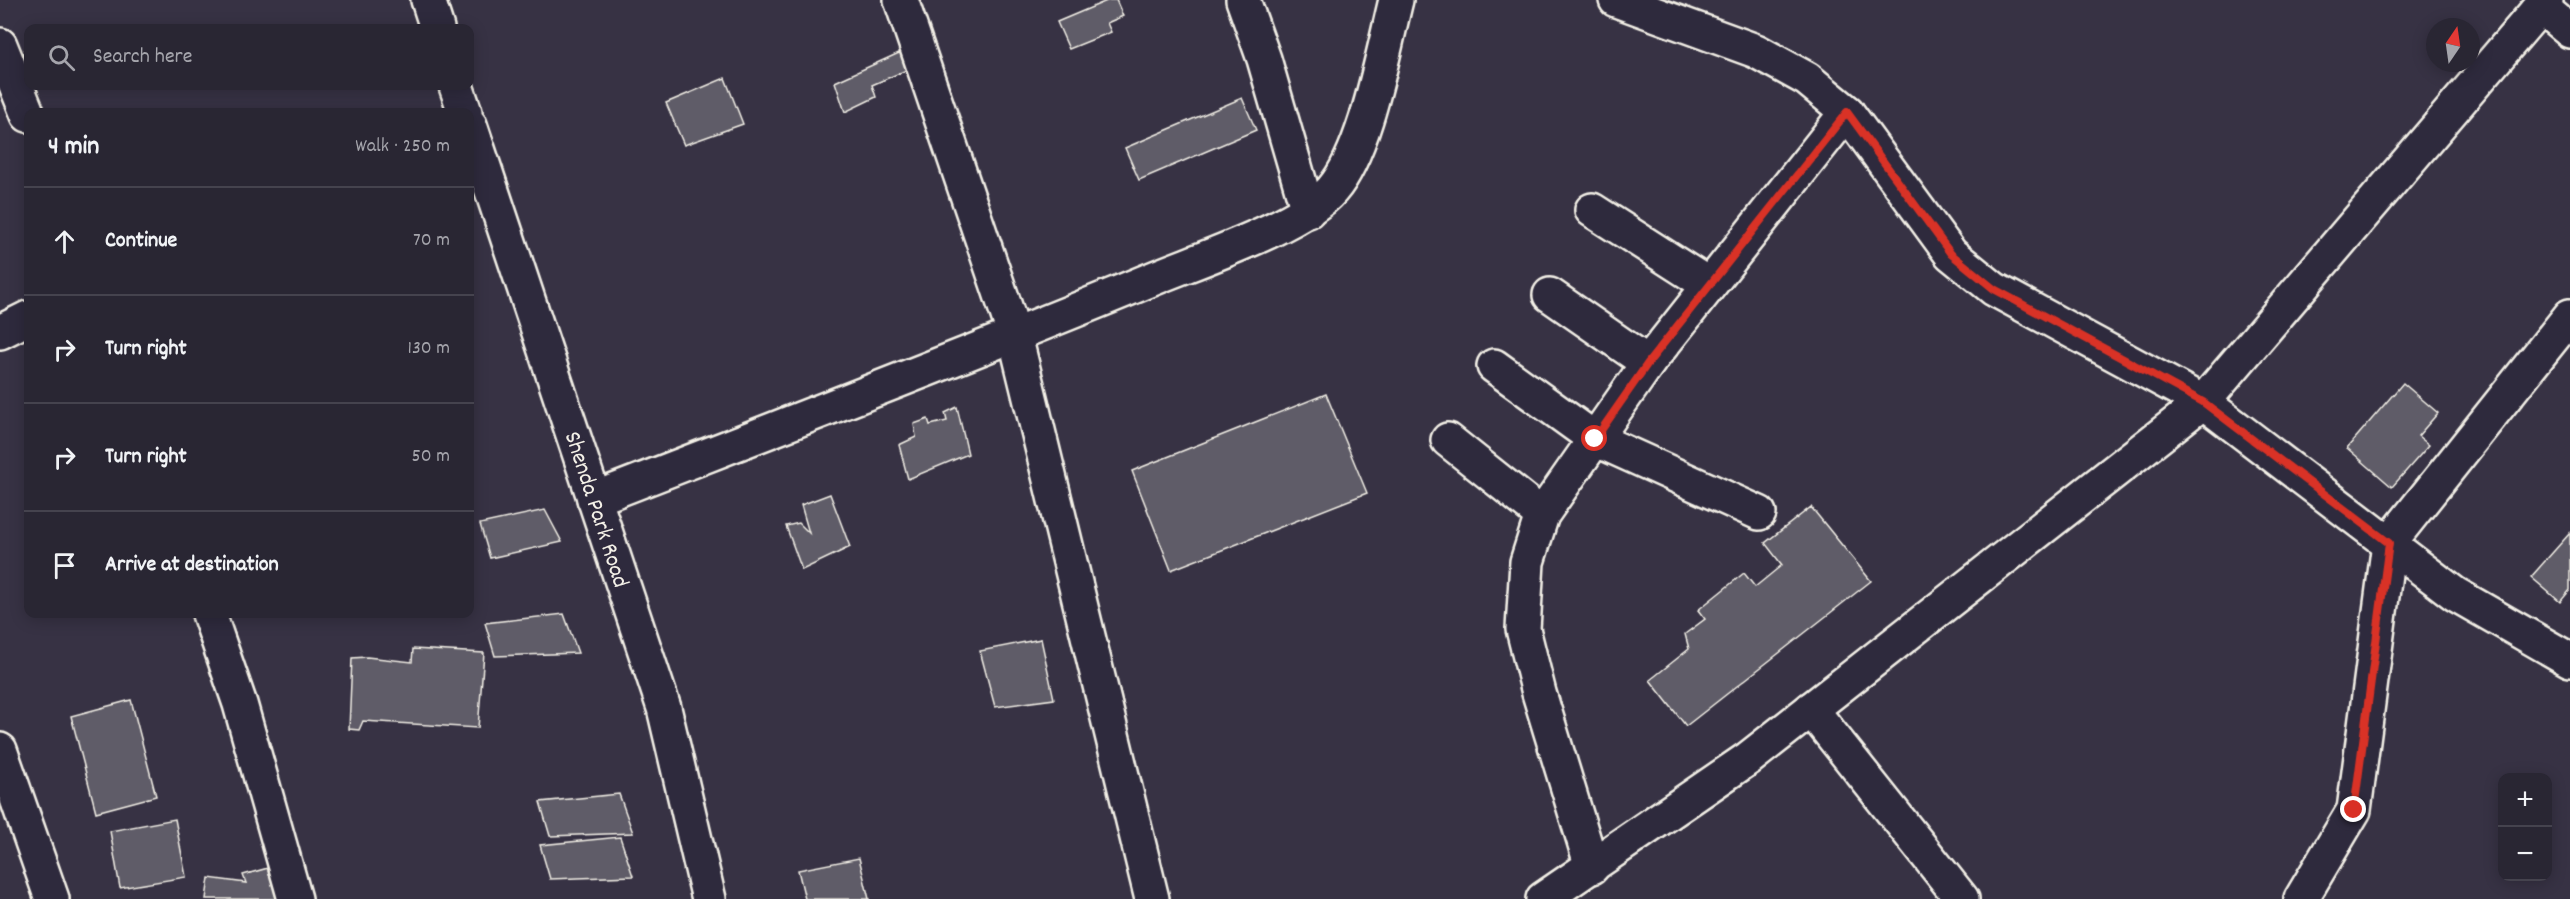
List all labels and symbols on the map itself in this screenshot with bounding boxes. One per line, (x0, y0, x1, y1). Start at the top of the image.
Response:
north arrow (2426, 18, 2480, 72)
route start (1581, 425, 1607, 451)
street label: Shenda Park Road (554, 427, 636, 592)
route end (2340, 796, 2366, 822)

